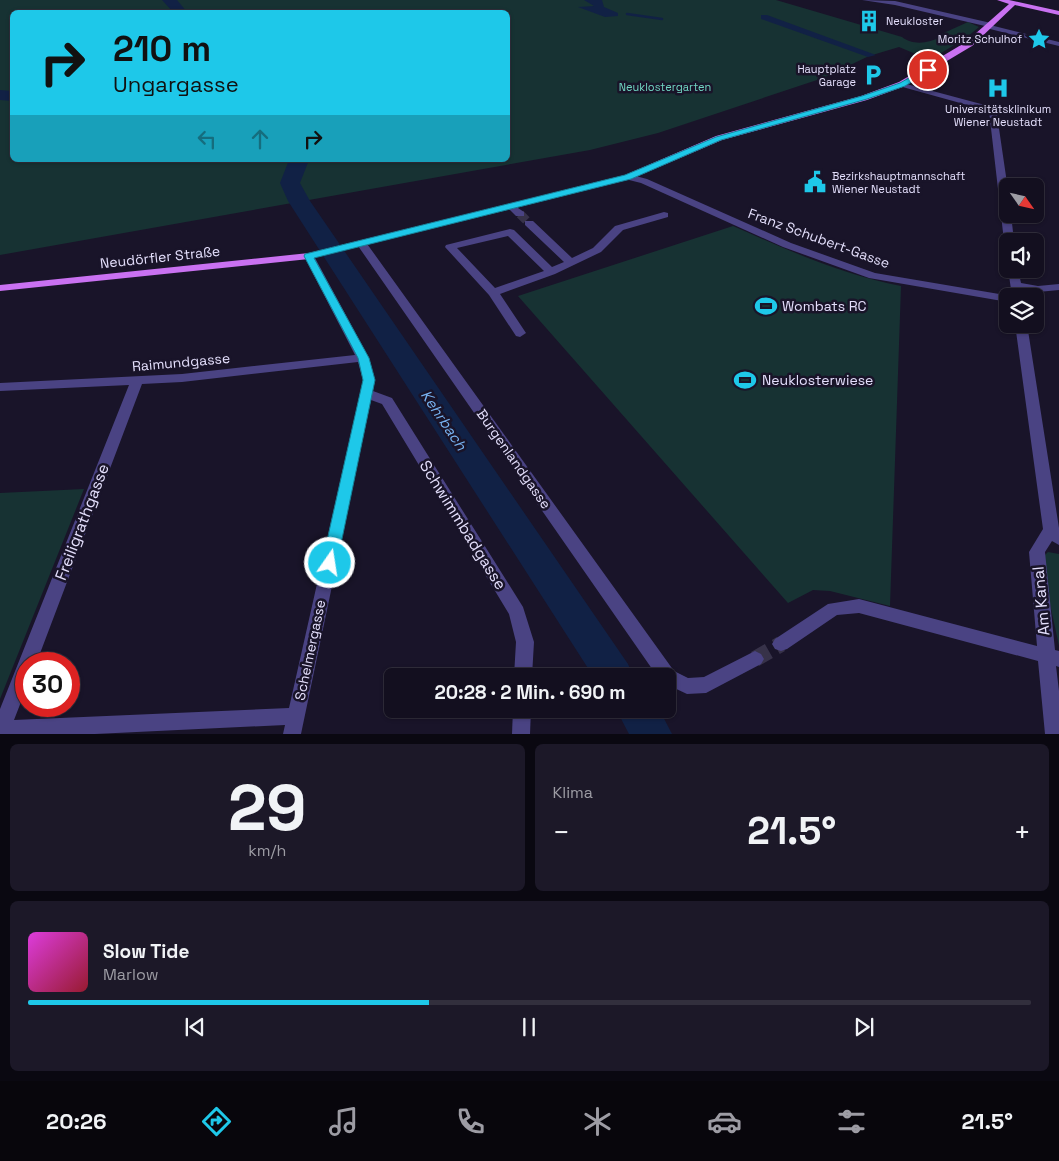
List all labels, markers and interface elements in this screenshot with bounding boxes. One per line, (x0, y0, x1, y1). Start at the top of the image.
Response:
building icon: Neukloster (856, 8, 882, 34)
place label: Neukloster (886, 14, 943, 28)
place icon: Moritz Schulhof (1026, 26, 1052, 52)
text: 210 m (113, 27, 211, 71)
icon: right (30, 30, 95, 95)
place label: Moritz Schulhof (938, 32, 1022, 46)
pin (907, 49, 949, 91)
icon: arrive (914, 56, 942, 84)
place label: Hauptplatz Garage (797, 62, 856, 89)
parking icon: Hauptplatz Garage (860, 62, 886, 88)
text: Ungargasse (113, 70, 239, 98)
hospital icon: Universitätsklinikum Wiener Neustadt (985, 75, 1011, 101)
park label: Neuklostergarten (619, 80, 711, 94)
place label: Universitätsklinikum Wiener Neustadt (945, 102, 1051, 129)
icon: left (193, 125, 221, 153)
icon: ahead (246, 125, 274, 153)
icon: right (299, 125, 327, 153)
public building icon: Bezirkshauptmannschaft Wiener Neustadt (802, 169, 828, 195)
place label: Bezirkshauptmannschaft Wiener Neustadt (832, 169, 965, 196)
north arrow (999, 178, 1044, 222)
map controls (999, 178, 1044, 333)
street label: Franz Schubert-Gasse (746, 204, 892, 272)
button: sound (999, 233, 1044, 278)
street label: Neudörfler Straße (99, 242, 221, 272)
button: layers (999, 288, 1044, 333)
sports icon: Wombats RC (753, 293, 779, 319)
place label: Wombats RC (782, 297, 867, 315)
street label: Raimundgasse (131, 349, 231, 375)
sports icon: Neuklosterwiese (732, 367, 758, 393)
place label: Neuklosterwiese (762, 371, 873, 389)
water label: Kehrbach (417, 386, 472, 455)
street label: Burgenlandgasse (473, 406, 555, 512)
street label: Schwimmbadgasse (415, 456, 511, 594)
street label: Freiligrathgasse (50, 461, 114, 583)
position arrow (303, 536, 355, 588)
street label: Am Kanal (1027, 565, 1055, 637)
street label: Schelmergasse (291, 598, 329, 702)
speed limit sign: 30 (15, 652, 80, 717)
text: 20:28 · 2 Min. · 690 m (434, 680, 626, 705)
text: 29 (228, 766, 307, 849)
text: Klima (553, 782, 593, 803)
text: 21.5° (747, 807, 836, 855)
text: − (553, 814, 570, 850)
text: + (1014, 814, 1031, 850)
text: km/h (248, 840, 286, 861)
text: Slow Tide (103, 939, 189, 964)
text: Marlow (103, 964, 159, 985)
icon: previous (181, 1013, 209, 1041)
icon: pause (515, 1013, 543, 1041)
icon: next (850, 1013, 878, 1041)
icon: directions (199, 1104, 234, 1139)
icon: music (326, 1104, 361, 1139)
icon: phone (453, 1104, 488, 1139)
icon: climate (580, 1104, 615, 1139)
icon: car (707, 1104, 742, 1139)
icon: filters (834, 1104, 869, 1139)
text: 20:26 (46, 1107, 107, 1135)
text: 21.5° (961, 1107, 1013, 1135)

